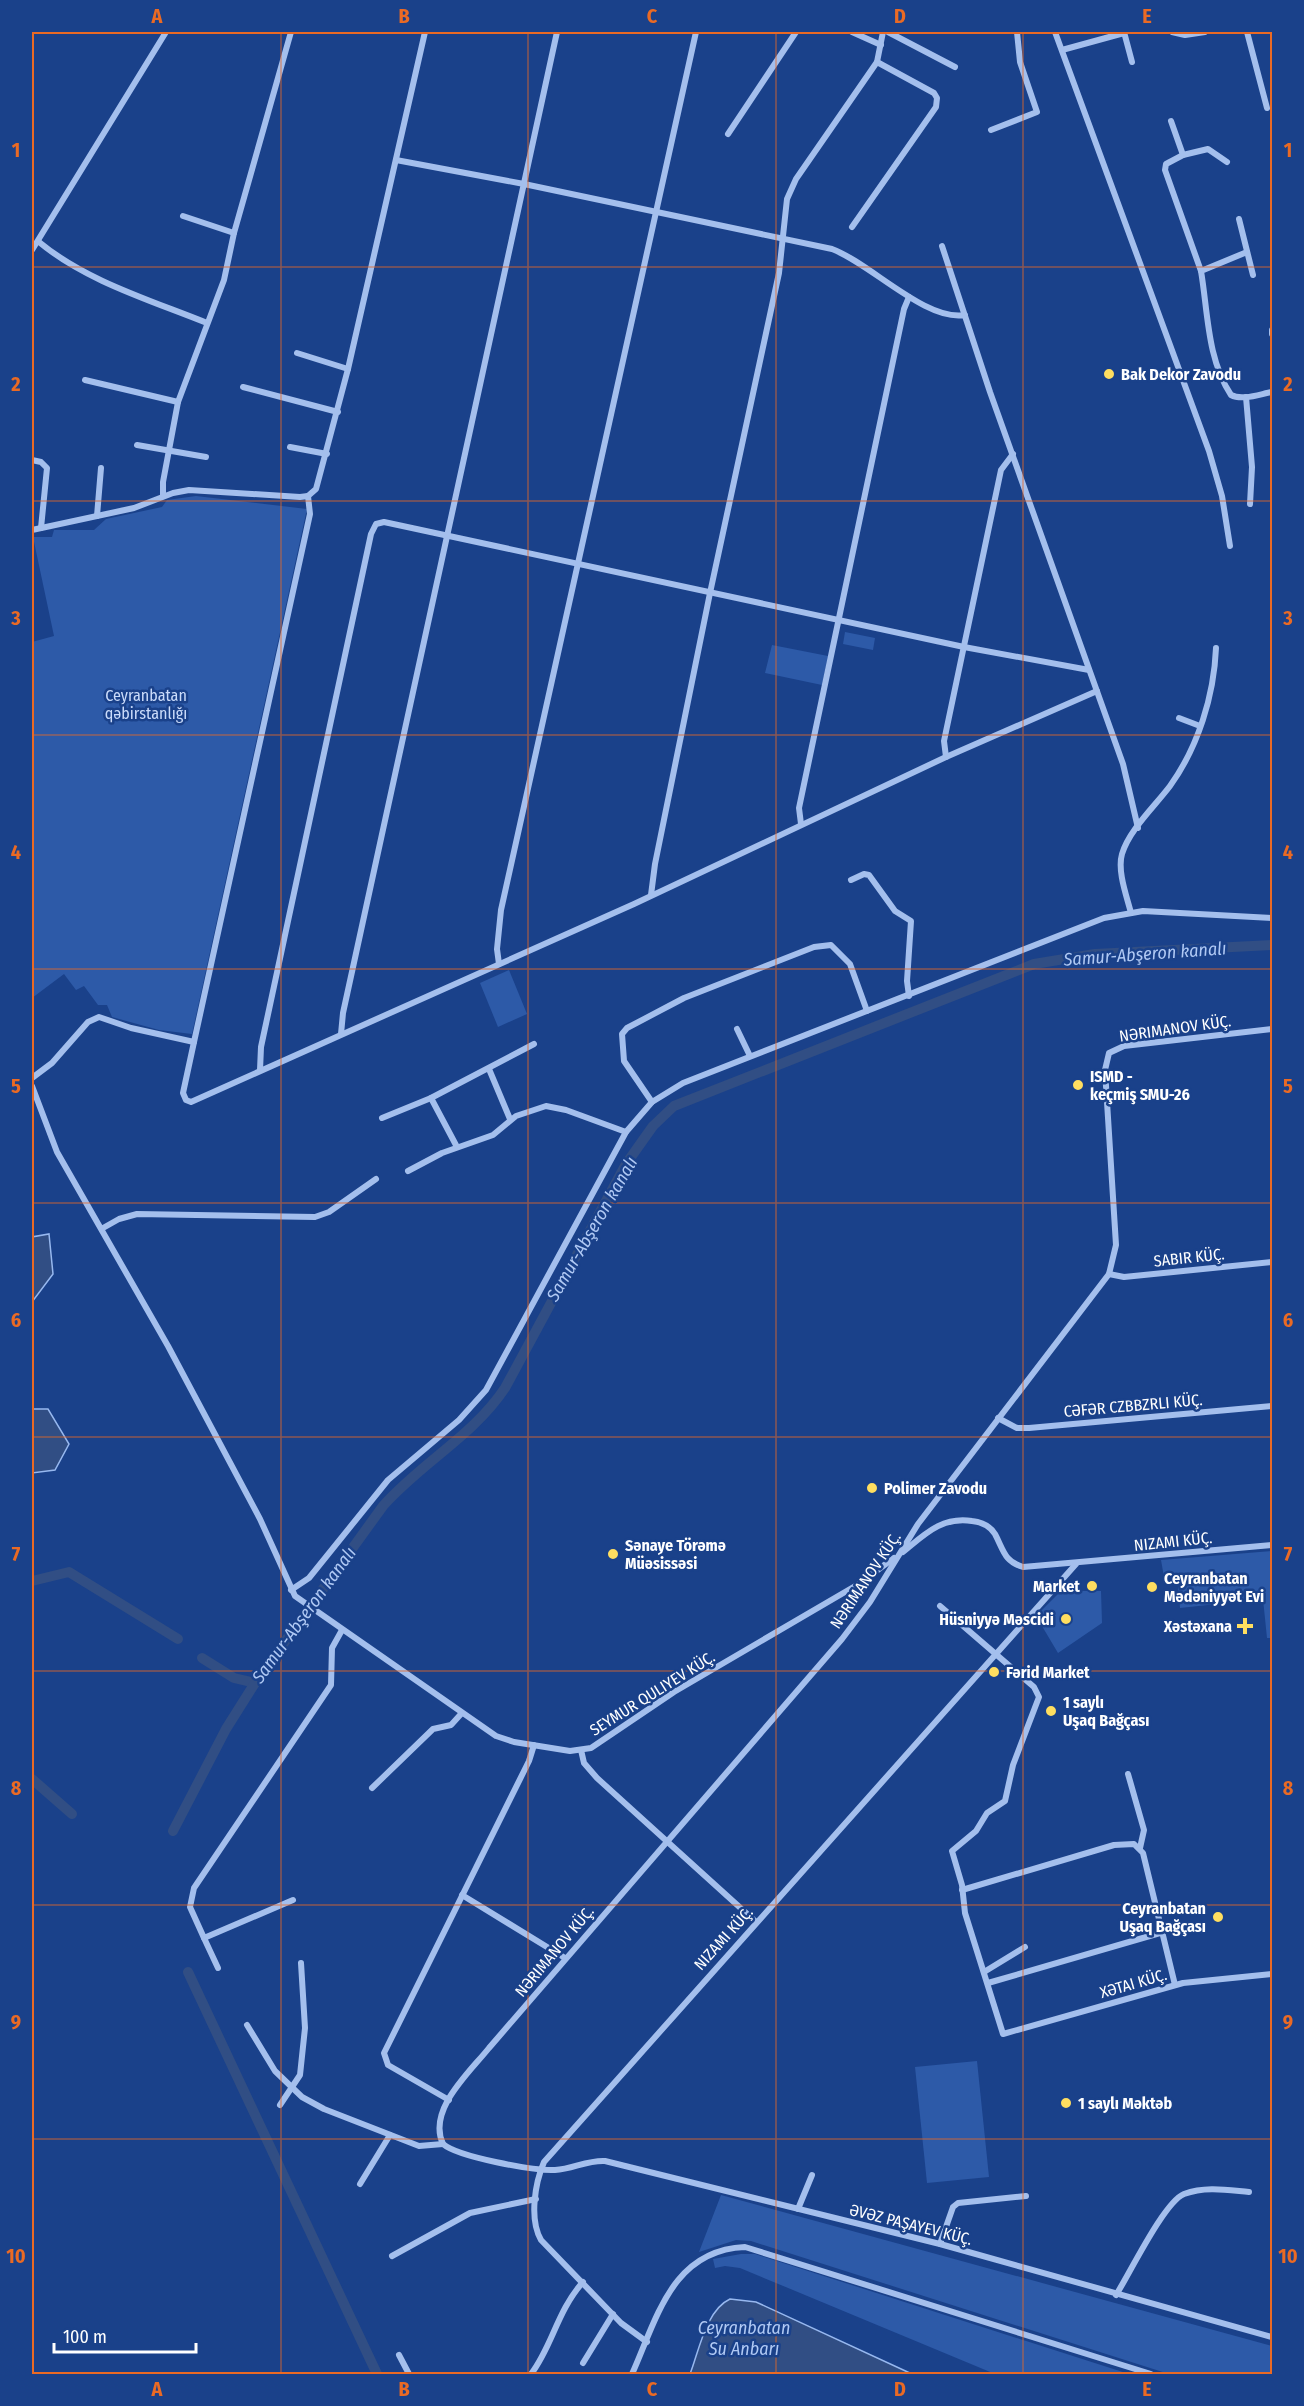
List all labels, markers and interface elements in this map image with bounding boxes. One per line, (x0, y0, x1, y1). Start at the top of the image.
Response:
text: A (151, 4, 164, 28)
text: B (398, 4, 410, 28)
text: C (647, 4, 658, 28)
text: D (894, 4, 906, 28)
text: E (1142, 4, 1152, 28)
text: 1 (12, 138, 20, 162)
text: 1 (1284, 138, 1292, 162)
place label: Bak Dekor Zavodu (1121, 365, 1241, 384)
marker: Bak Dekor Zavodu (1102, 367, 1116, 381)
text: 2 (10, 372, 21, 396)
text: 2 (1282, 372, 1293, 396)
text: 3 (10, 606, 21, 630)
text: 3 (1282, 606, 1293, 630)
park label: Ceyranbatan qəbirstanlığı (105, 686, 187, 723)
text: 4 (11, 840, 21, 864)
text: 4 (1283, 840, 1293, 864)
water label: Samur-Abşeron kanalı (1062, 937, 1227, 971)
street label: NƏRIMANOV KÜÇ. (1118, 1011, 1232, 1047)
place label: ISMD - keçmiş SMU-26 (1090, 1067, 1190, 1105)
text: 5 (11, 1074, 21, 1098)
text: 5 (1283, 1074, 1293, 1098)
marker: ISMD - keçmiş SMU-26 (1071, 1078, 1085, 1092)
water label: Samur-Abşeron kanalı (541, 1153, 642, 1306)
street label: SABIR KÜÇ. (1153, 1244, 1225, 1272)
text: 6 (11, 1308, 21, 1332)
text: 6 (1283, 1308, 1293, 1332)
street label: CƏFƏR CZBBZRLI KÜÇ. (1063, 1390, 1203, 1422)
place label: Polimer Zavodu (884, 1479, 987, 1498)
marker: Polimer Zavodu (865, 1481, 879, 1495)
street label: NƏRIMANOV KÜÇ. (826, 1528, 906, 1633)
street label: NIZAMI KÜÇ. (1133, 1528, 1213, 1556)
place label: Sənaye Törəmə Müəsissəsi (625, 1536, 726, 1573)
text: 7 (12, 1542, 21, 1566)
text: 7 (1284, 1542, 1293, 1566)
water label: Samur-Abşeron kanalı (247, 1543, 361, 1688)
marker: Sənaye Törəmə Müəsissəsi (606, 1547, 620, 1561)
place label: Ceyranbatan Mədəniyyət Evi (1164, 1569, 1264, 1606)
place label: Market (1033, 1577, 1080, 1596)
marker: Market (1085, 1579, 1099, 1593)
marker: Ceyranbatan Mədəniyyət Evi (1145, 1580, 1159, 1594)
place label: Hüsniyyə Məscidi (939, 1610, 1054, 1629)
marker: Hüsniyyə Məscidi (1059, 1612, 1073, 1626)
place label: Xəstəxana (1163, 1617, 1232, 1636)
marker: Xəstəxana (1236, 1617, 1254, 1635)
street label: SEYMUR QULIYEV KÜÇ. (586, 1647, 719, 1740)
place label: Fərid Market (1006, 1663, 1090, 1682)
marker: Fərid Market (987, 1665, 1001, 1679)
place label: 1 saylı Uşaq Bağçası (1063, 1693, 1149, 1731)
marker: 1 saylı Uşaq Bağçası (1044, 1704, 1058, 1718)
text: 8 (11, 1776, 22, 1800)
text: 8 (1283, 1776, 1294, 1800)
place label: Ceyranbatan Uşaq Bağçası (1120, 1899, 1206, 1937)
street label: NƏRIMANOV KÜÇ. (511, 1902, 599, 2001)
street label: NIZAMI KÜÇ. (690, 1903, 757, 1975)
marker: Ceyranbatan Uşaq Bağçası (1211, 1910, 1225, 1924)
street label: XƏTAI KÜÇ. (1098, 1965, 1169, 2003)
text: 9 (11, 2010, 21, 2034)
text: 9 (1283, 2010, 1293, 2034)
place label: 1 saylı Məktəb (1078, 2094, 1172, 2113)
marker: 1 saylı Məktəb (1059, 2096, 1073, 2110)
street label: ƏVƏZ PAŞAYEV KÜÇ. (847, 2200, 974, 2250)
text: 10 (6, 2244, 26, 2268)
text: 10 (1278, 2244, 1298, 2268)
scale bar (54, 2316, 196, 2354)
water label: Ceyranbatan Su Anbarı (698, 2317, 790, 2360)
text: 100 m (63, 2326, 107, 2348)
text: A (151, 2377, 164, 2401)
text: B (398, 2377, 410, 2401)
text: C (647, 2377, 658, 2401)
text: D (894, 2377, 906, 2401)
text: E (1142, 2377, 1152, 2401)

